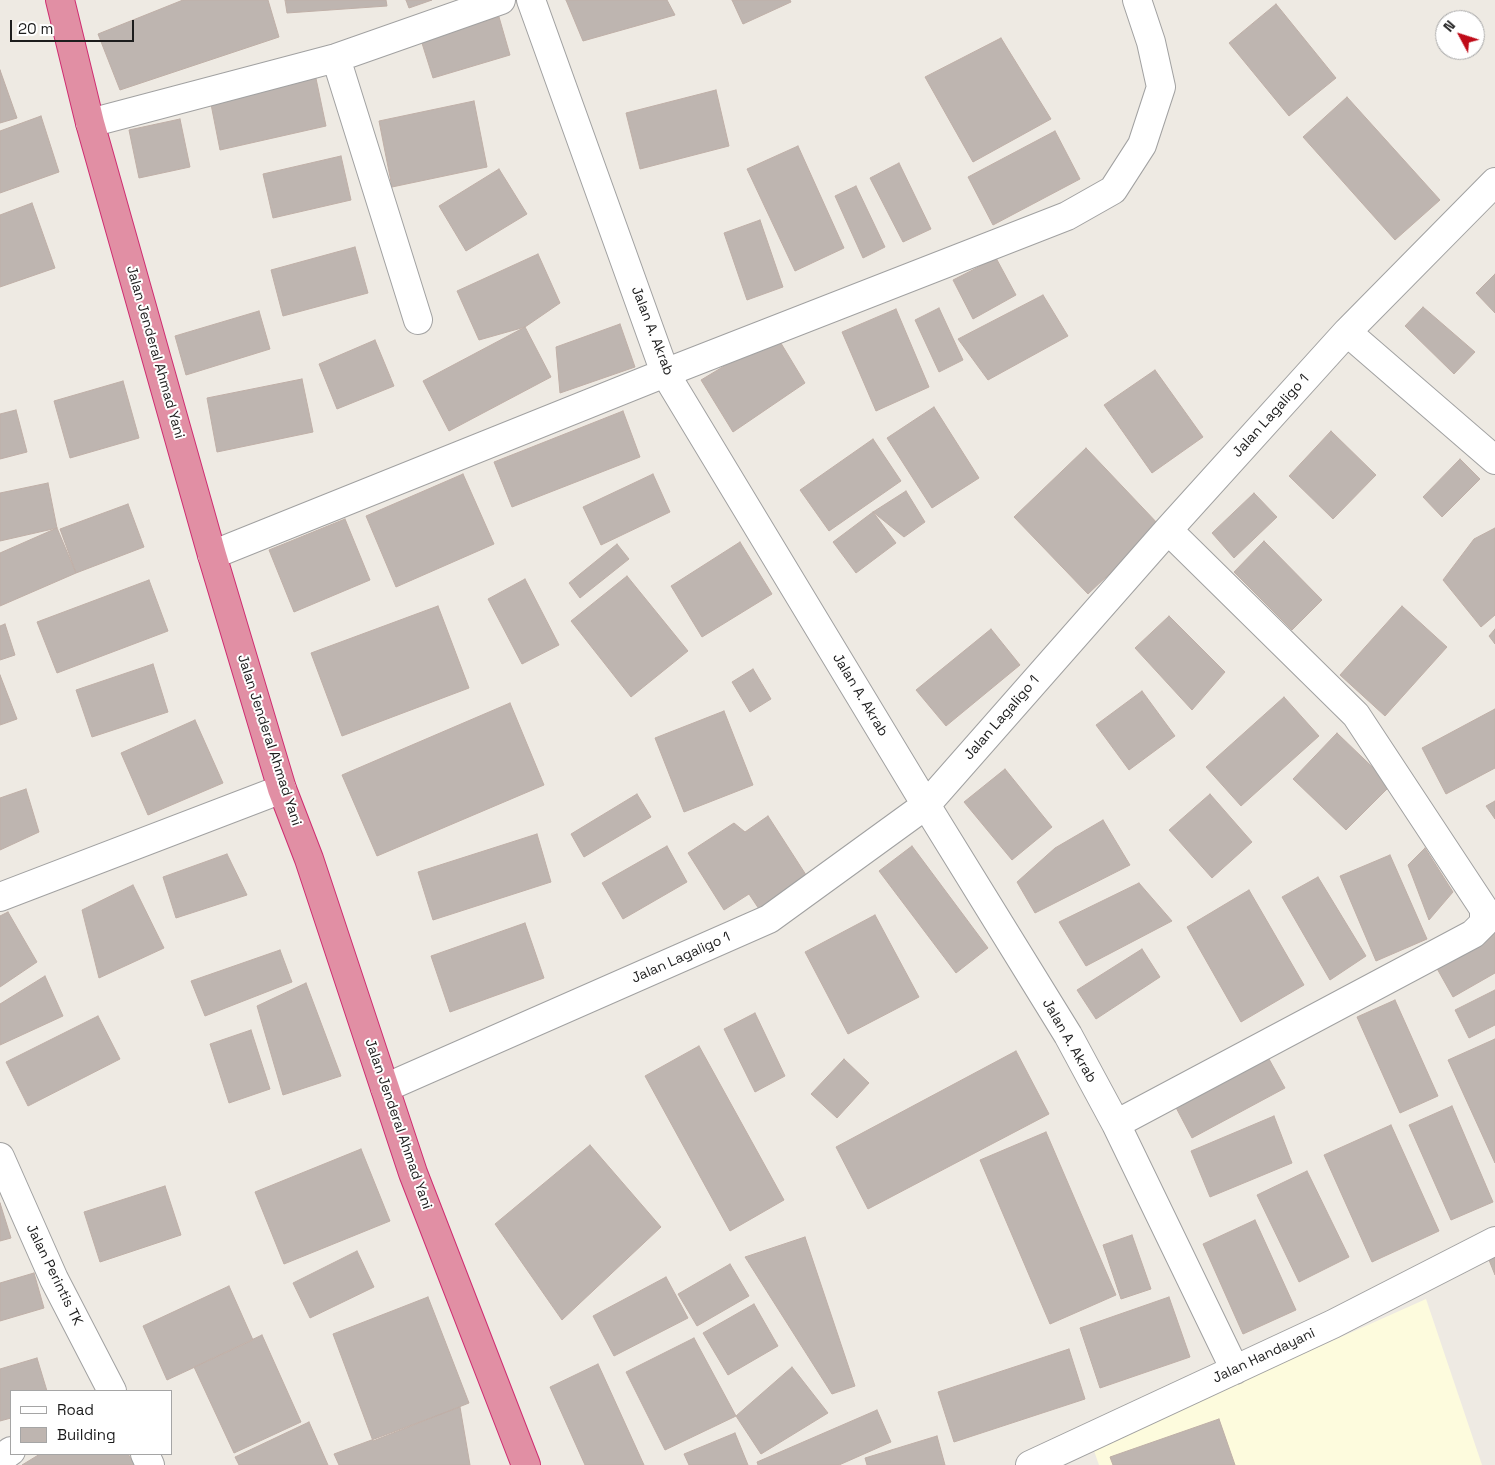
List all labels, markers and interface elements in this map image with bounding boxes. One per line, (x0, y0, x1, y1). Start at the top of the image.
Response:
scale bar (12, 10, 136, 42)
north arrow (1435, 10, 1485, 60)
text: N (1439, 17, 1459, 35)
text: 20 m (18, 19, 53, 38)
street label: Jalan Jenderal Ahmad Yani (122, 264, 188, 440)
street label: Jalan A. Akrab (627, 284, 677, 378)
street label: Jalan Lagaligo 1 (1229, 371, 1313, 461)
street label: Jalan A. Akrab (829, 650, 891, 740)
street label: Jalan Jenderal Ahmad Yani (233, 652, 305, 828)
street label: Jalan Lagaligo 1 (961, 672, 1043, 764)
street label: Jalan Lagaligo 1 (629, 929, 733, 987)
street label: Jalan A. Akrab (1038, 996, 1100, 1086)
street label: Jalan Jenderal Ahmad Yani (361, 1037, 435, 1211)
street label: Jalan Perintis TK (22, 1221, 86, 1329)
street label: Jalan Handayani (1210, 1325, 1318, 1387)
legend (10, 1390, 172, 1455)
text: Road (57, 1400, 94, 1419)
text: Building (57, 1425, 116, 1444)

